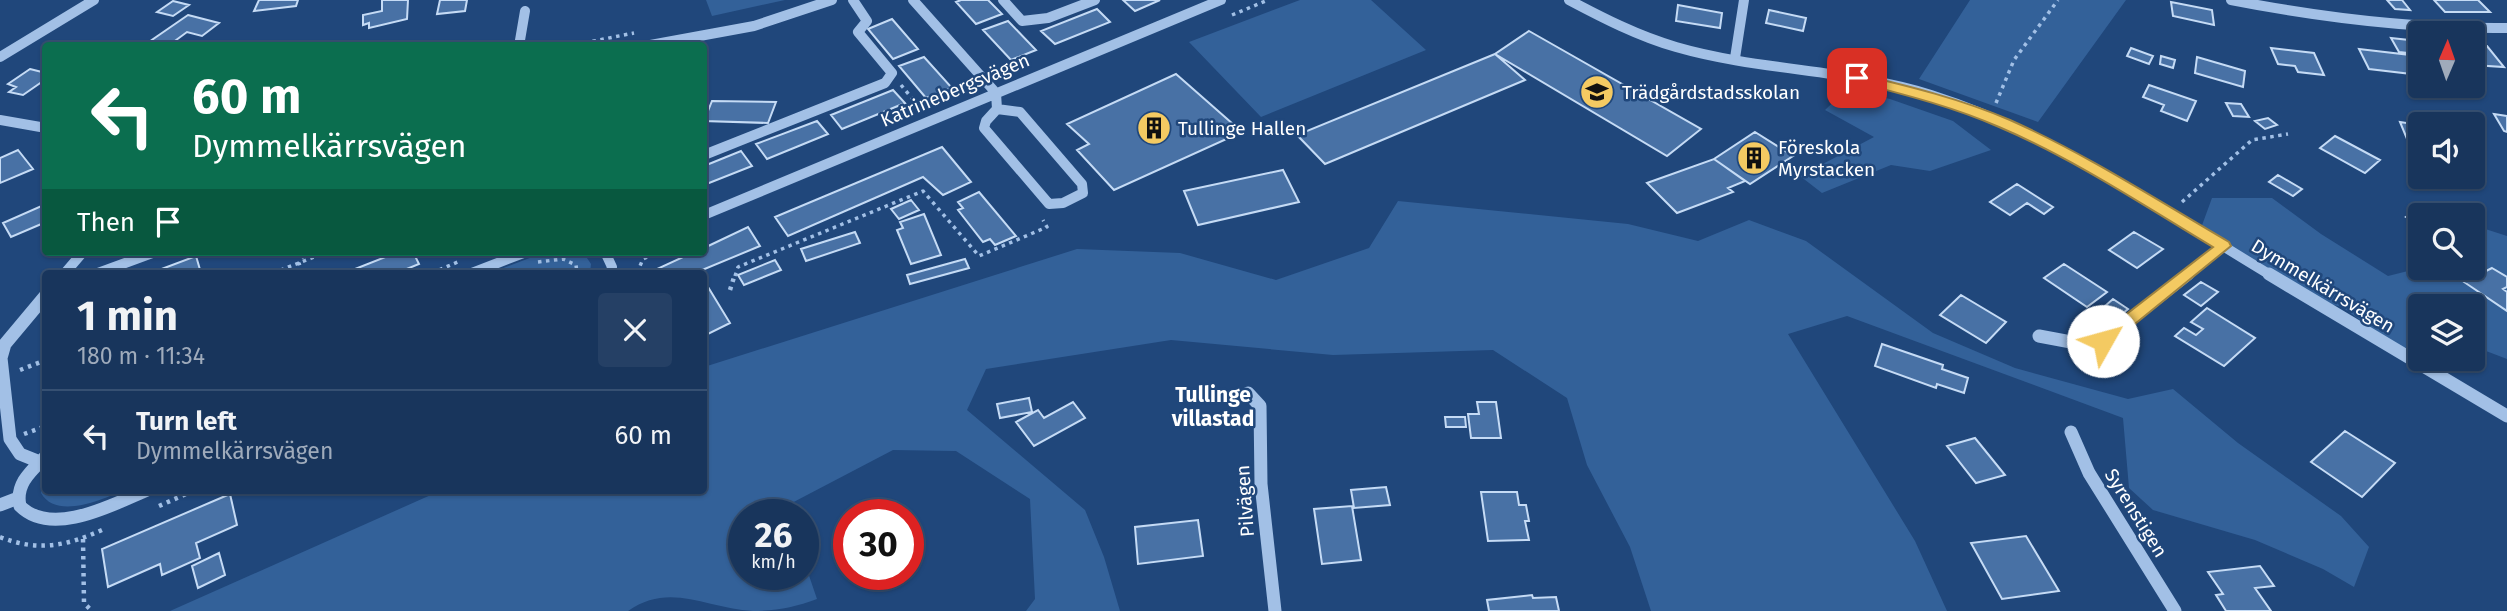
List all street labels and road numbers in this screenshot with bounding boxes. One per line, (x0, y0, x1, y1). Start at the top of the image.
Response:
street label: Katrinebergsvägen (877, 48, 1033, 132)
street label: Dymmelkärrsvägen (2247, 234, 2399, 338)
street label: Pilvägen (1231, 464, 1259, 538)
street label: Syrenstigen (2100, 465, 2172, 561)

